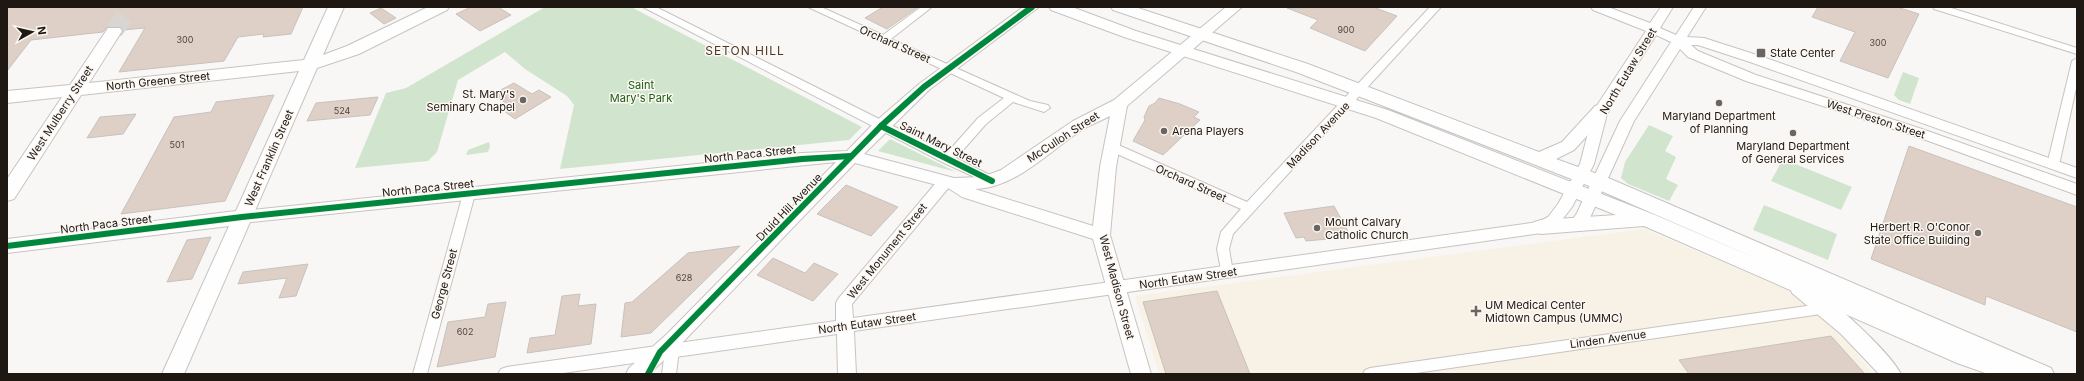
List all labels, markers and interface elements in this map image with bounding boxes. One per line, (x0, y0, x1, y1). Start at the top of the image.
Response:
north arrow (12, 12, 52, 52)
street label: Orchard Street (857, 22, 933, 66)
house number: 900 (1338, 24, 1355, 35)
text: N (34, 25, 49, 36)
street label: North Eutaw Street (1597, 25, 1660, 117)
house number: 300 (177, 34, 194, 45)
house number: 300 (1870, 37, 1887, 48)
district label: SETON HILL (705, 43, 785, 58)
place label: State Center (1770, 46, 1835, 60)
marker: State Center (1755, 47, 1767, 59)
street label: West Mulberry Street (24, 63, 96, 163)
street label: North Greene Street (105, 69, 211, 93)
park label: Saint Mary's Park (610, 78, 672, 105)
place label: St. Mary's Seminary Chapel (426, 87, 515, 114)
marker: St. Mary's Seminary Chapel (518, 95, 528, 105)
street label: West Preston Street (1825, 96, 1928, 142)
marker: Maryland Department of Planning (1714, 98, 1724, 108)
street label: Madison Avenue (1284, 99, 1352, 171)
house number: 524 (334, 105, 350, 116)
street label: West Franklin Street (241, 107, 297, 208)
street label: McCulloh Street (1024, 108, 1102, 166)
place label: Maryland Department of Planning (1662, 109, 1776, 136)
street label: Saint Mary Street (898, 118, 985, 170)
place label: Arena Players (1172, 124, 1244, 138)
marker: Arena Players (1159, 126, 1169, 136)
marker: Maryland Department of General Services (1788, 128, 1798, 138)
house number: 501 (170, 139, 184, 150)
place label: Maryland Department of General Services (1736, 139, 1850, 166)
street label: North Paca Street (703, 142, 797, 166)
street label: Orchard Street (1153, 161, 1229, 205)
street label: Druid Hill Avenue (753, 170, 825, 244)
street label: North Paca Street (381, 176, 475, 200)
street label: West Monument Street (844, 200, 930, 302)
street label: North Paca Street (59, 211, 153, 237)
place label: Mount Calvary Catholic Church (1325, 215, 1408, 242)
place label: Herbert R. O'Conor State Office Building (1864, 220, 1970, 247)
marker: Mount Calvary Catholic Church (1312, 223, 1322, 233)
marker: Herbert R. O'Conor State Office Building (1973, 228, 1983, 238)
street label: West Madison Street (1096, 233, 1138, 341)
street label: George Street (428, 247, 460, 321)
street label: North Eutaw Street (1138, 264, 1238, 292)
house number: 628 (676, 272, 693, 283)
place label: UM Medical Center Midtown Campus (UMMC) (1485, 298, 1623, 325)
marker: UM Medical Center Midtown Campus (UMMC) (1470, 305, 1482, 317)
street label: North Eutaw Street (817, 309, 917, 337)
house number: 602 (457, 326, 473, 337)
street label: Linden Avenue (1569, 327, 1647, 351)

